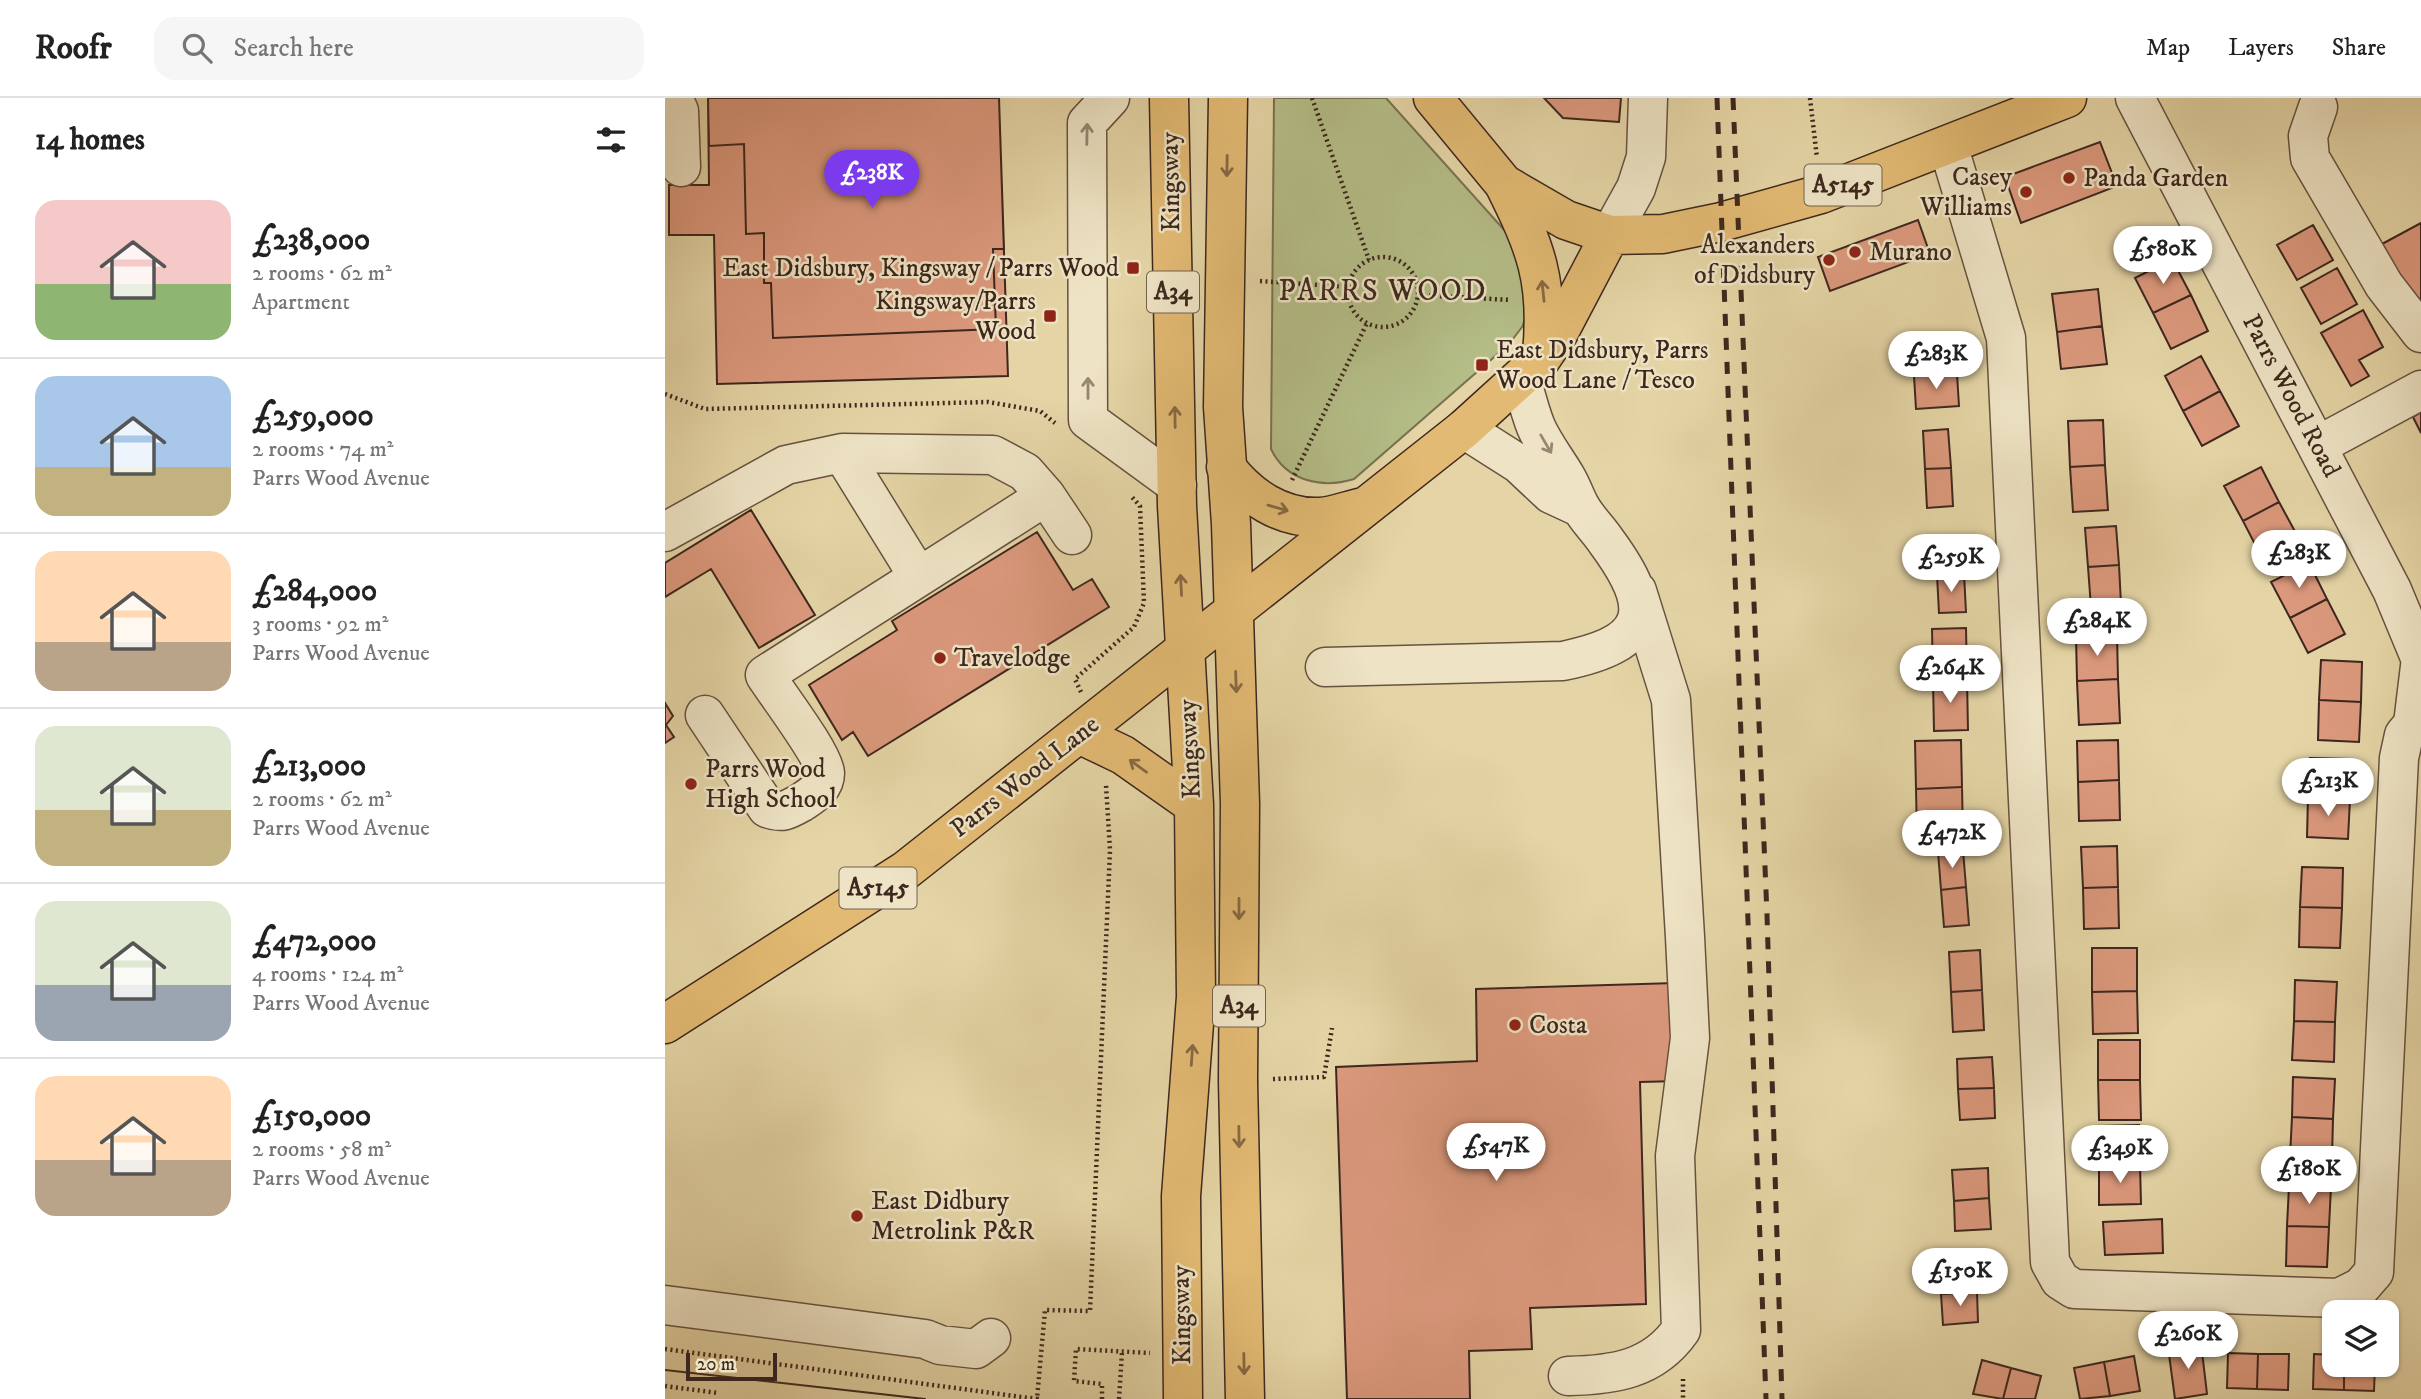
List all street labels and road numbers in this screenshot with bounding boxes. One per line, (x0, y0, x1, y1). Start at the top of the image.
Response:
street label: Kingsway (1154, 131, 1188, 232)
road number: A5145 (1805, 164, 1881, 206)
road number: A34 (1147, 272, 1199, 312)
street label: Parrs Wood Road (2234, 309, 2348, 483)
street label: Kingsway (1171, 698, 1209, 800)
street label: Parrs Wood Lane (944, 709, 1106, 845)
road number: A5145 (839, 868, 917, 908)
road number: A34 (1213, 986, 1265, 1026)
street label: Kingsway (1165, 1264, 1199, 1365)

